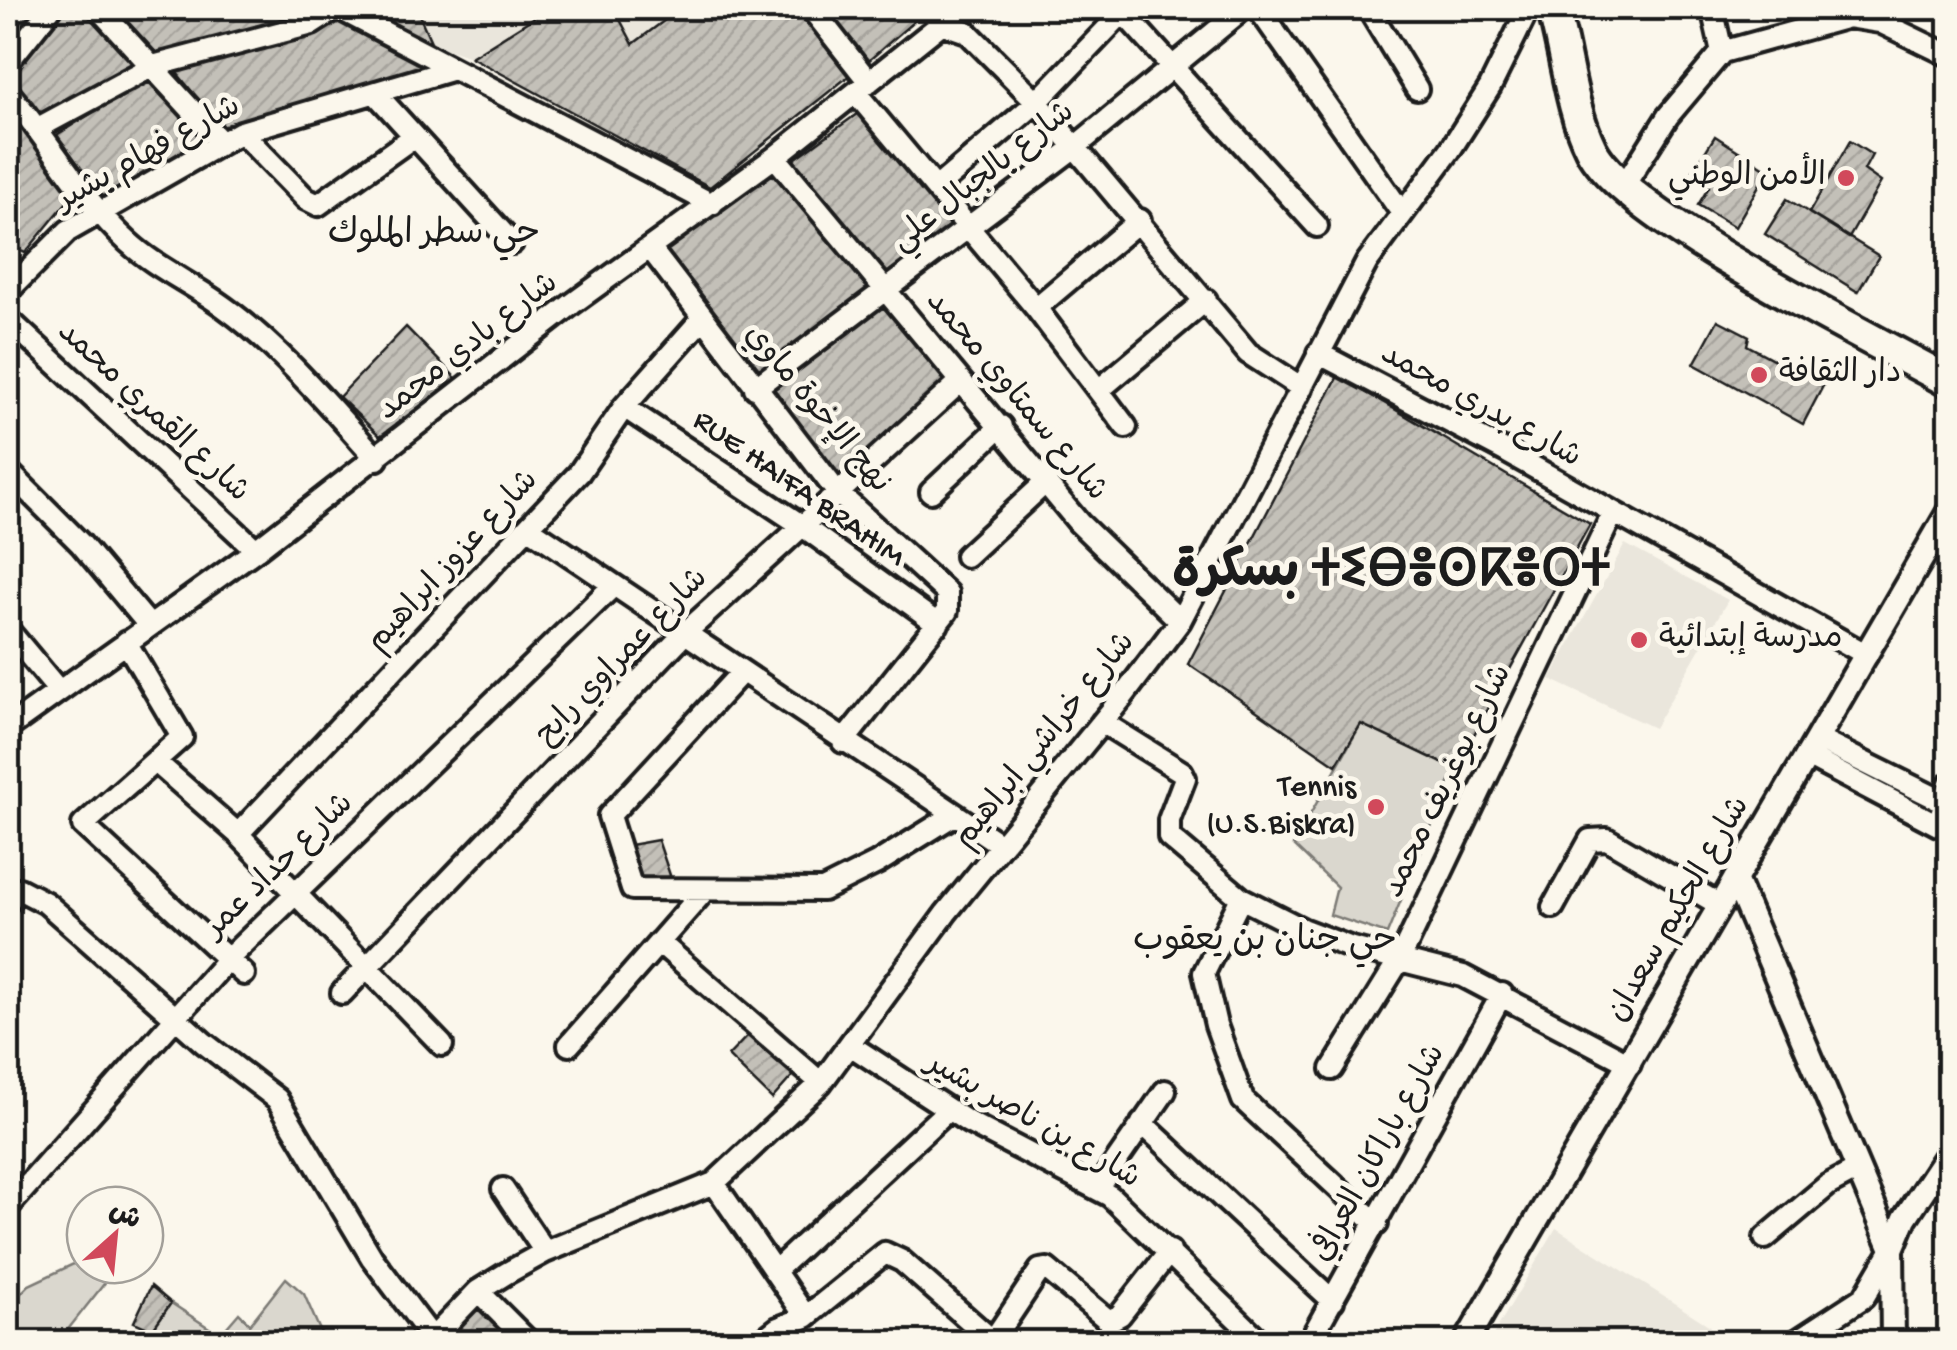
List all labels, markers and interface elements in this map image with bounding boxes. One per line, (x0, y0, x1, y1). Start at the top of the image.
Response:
street label: شارع فهام بشير (47, 89, 248, 224)
street label: شارع بالجبال علي (885, 95, 1086, 264)
place label: الأمن الوطني (1668, 152, 1826, 201)
marker: الأمن الوطني (1835, 167, 1857, 189)
district label: حي سطر الملوك (328, 215, 540, 261)
street label: شارع بادي محمد (371, 266, 567, 430)
street label: شارع سمتاوي محمد (916, 284, 1114, 510)
street label: شارع القمري محمد (48, 314, 256, 512)
street label: نهج الإخوة ماوي (734, 318, 898, 502)
street label: شارع بدري محمد (1373, 336, 1587, 478)
place label: دار الثقافة (1779, 356, 1901, 394)
marker: دار الثقافة (1748, 364, 1770, 386)
street label: RUE HAIFA BRAHIM (684, 403, 912, 578)
street label: شارع عزوز ابراهيم (360, 463, 548, 661)
district label: بسكرة ⵜⵉⴱⴻⵙⴽⴻⵔⵜ (1172, 544, 1610, 606)
street label: شارع عمراوي رابح (528, 561, 718, 755)
place label: مدرسة إبتدائية (1659, 621, 1843, 659)
street label: شارع خراشي ابراهيم (947, 625, 1148, 859)
marker: مدرسة إبتدائية (1628, 629, 1650, 651)
street label: شارع بوغريف محمد (1376, 659, 1522, 905)
place label: Tennis (U.S.Biskra) (1206, 770, 1357, 845)
street label: شارع حداد عمر (195, 786, 363, 950)
street label: شارع الحكيم سعدان (1600, 791, 1760, 1029)
marker: Tennis (U.S.Biskra) (1365, 796, 1387, 818)
district label: حي جنان بن يعقوب (1133, 922, 1397, 968)
street label: شارع باراكان العرافي (1299, 1036, 1456, 1269)
street label: شارع بن ناصر بشير (915, 1044, 1146, 1199)
north arrow (65, 1185, 165, 1285)
text: ش (103, 1195, 146, 1238)

